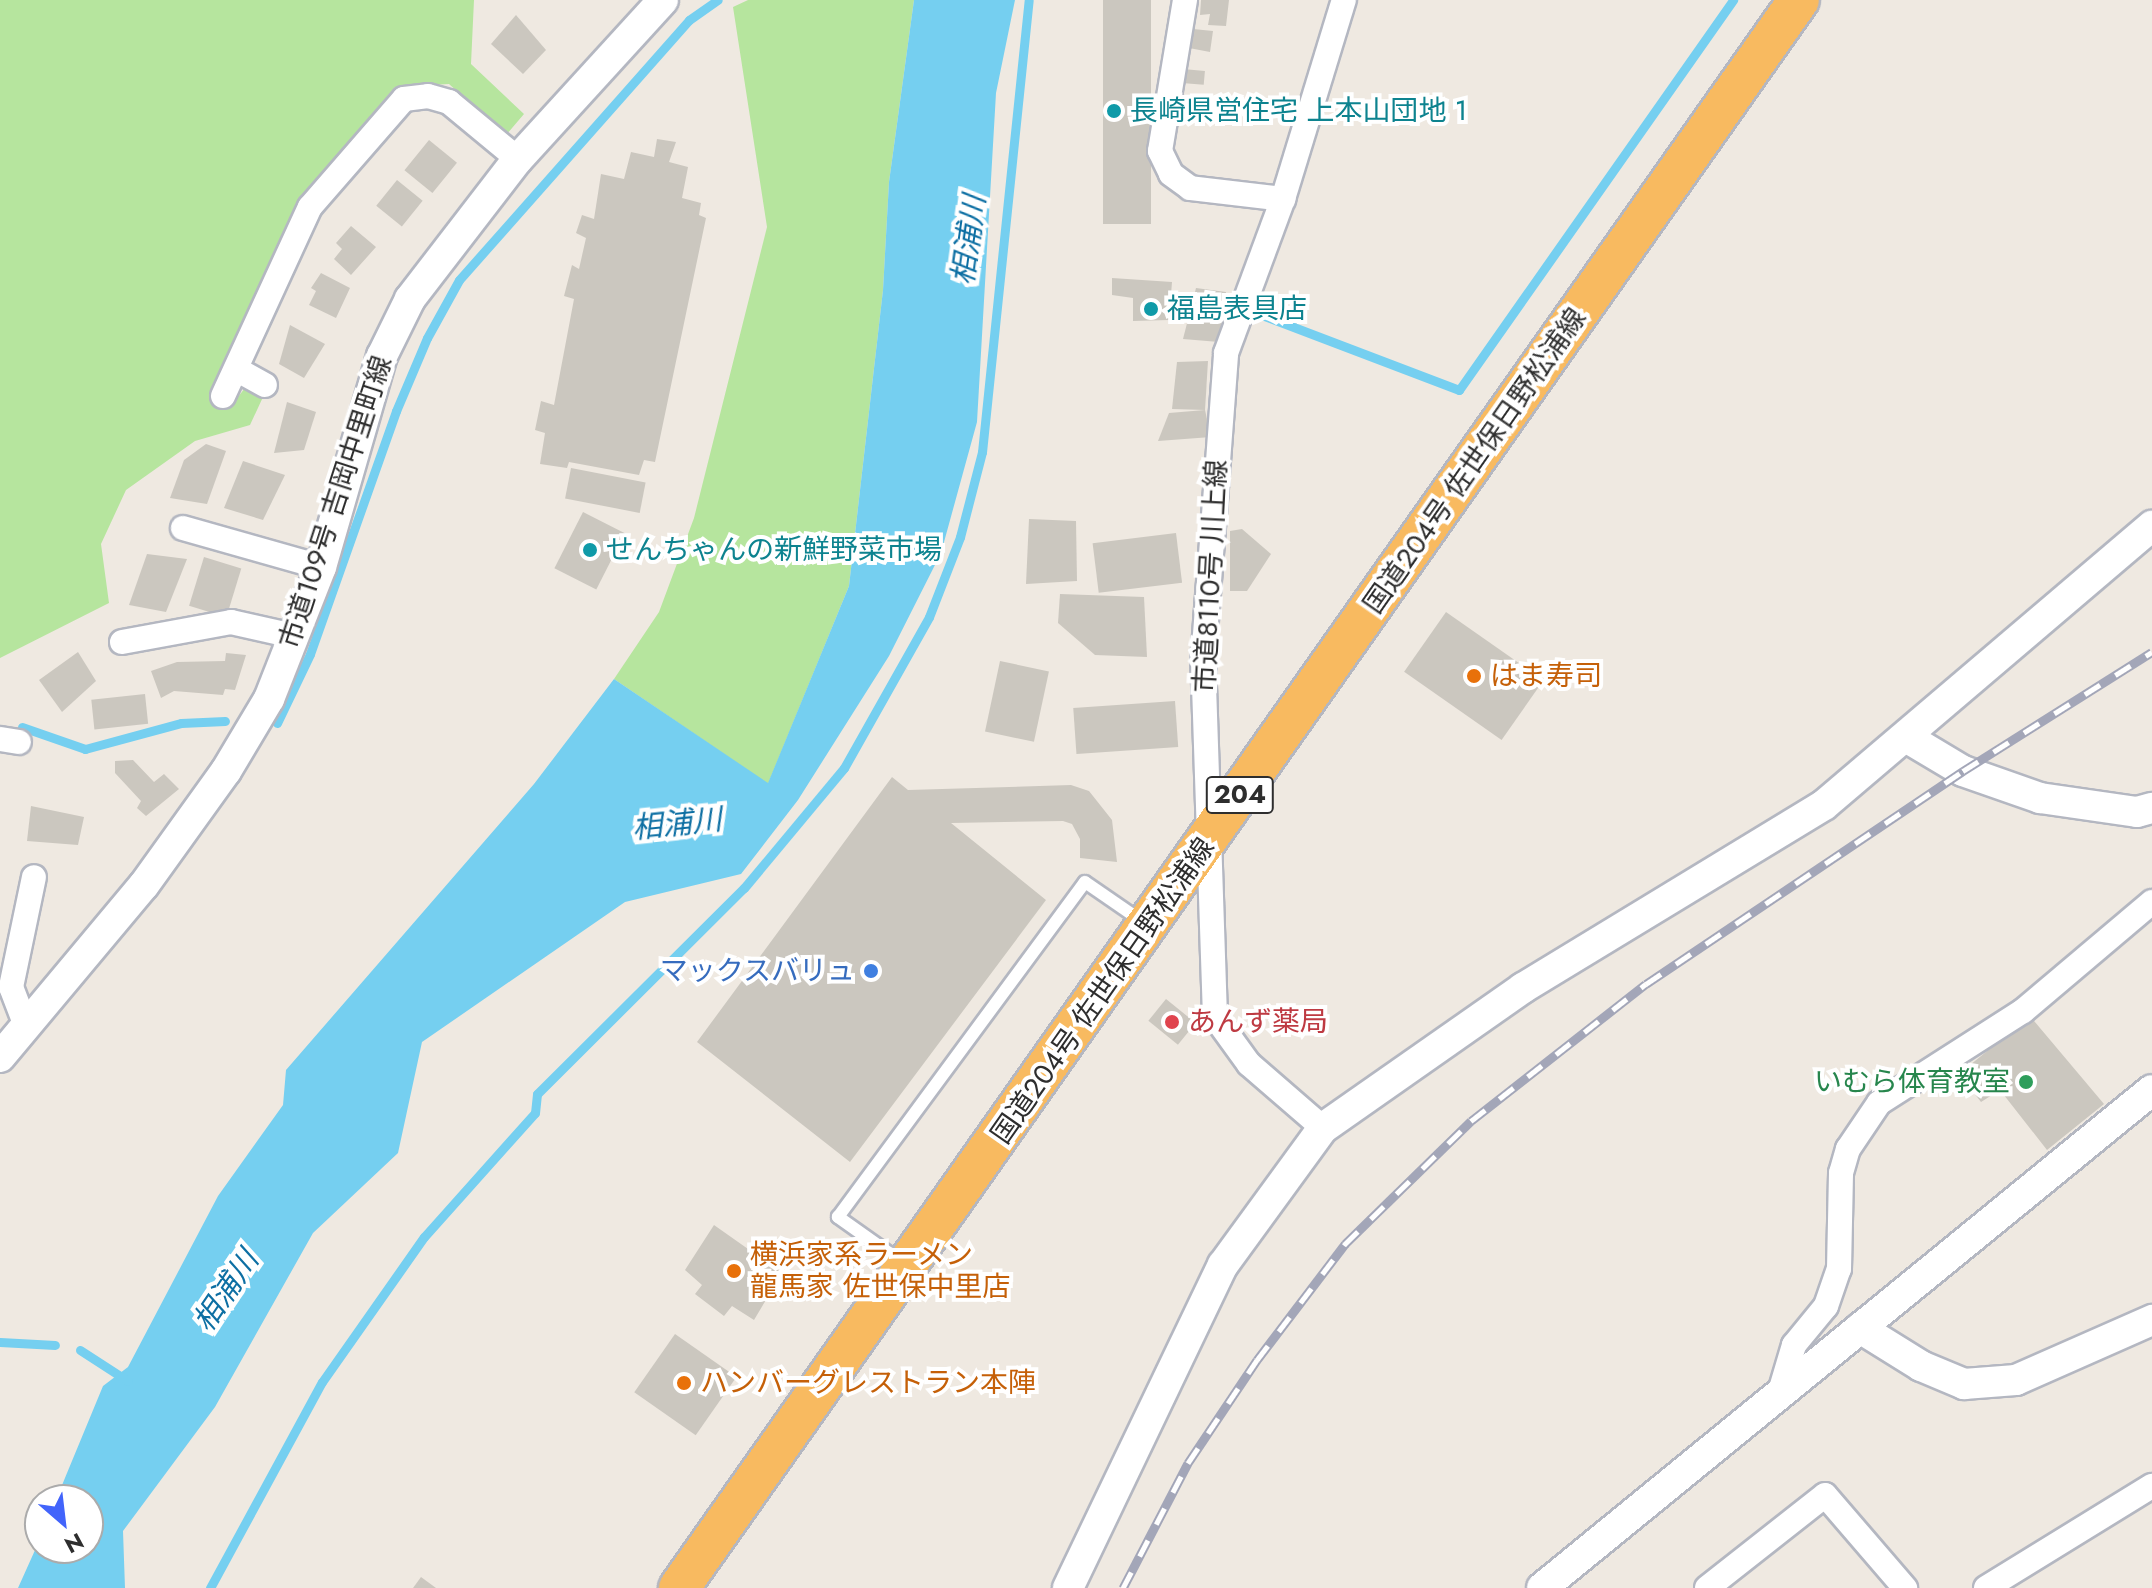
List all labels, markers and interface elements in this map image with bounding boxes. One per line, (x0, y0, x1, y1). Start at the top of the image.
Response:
place label: 長崎県営住宅 上本山団地 1 (1130, 94, 1467, 128)
marker: 長崎県営住宅 上本山団地 1 (1105, 102, 1123, 120)
water label: 相浦川 (945, 193, 993, 287)
place label: 福島表具店 (1167, 292, 1307, 326)
marker: 福島表具店 (1142, 300, 1160, 318)
street label: 国道204号 佐世保日野松浦線 (1356, 302, 1594, 620)
street label: 市道109号 吉岡中里町線 (273, 351, 399, 653)
street label: 市道8110号 川上線 (1188, 458, 1234, 694)
place label: せんちゃんの新鮮野菜市場 (606, 533, 942, 567)
marker: せんちゃんの新鮮野菜市場 (581, 541, 599, 559)
place label: はま寿司 (1490, 659, 1602, 693)
marker: はま寿司 (1465, 667, 1483, 685)
road number: 204 (1204, 773, 1276, 817)
water label: 相浦川 (630, 801, 724, 847)
street label: 国道204号 佐世保日野松浦線 (984, 832, 1222, 1150)
place label: マックスバリュ (659, 954, 855, 988)
marker: マックスバリュ (862, 962, 880, 980)
place label: あんず薬局 (1188, 1005, 1328, 1039)
marker: あんず薬局 (1163, 1013, 1181, 1031)
place label: いむら体育教室 (1814, 1065, 2010, 1099)
marker: いむら体育教室 (2017, 1073, 2035, 1091)
place label: 横浜家系ラーメン 龍馬家 佐世保中里店 (750, 1238, 1010, 1304)
water label: 相浦川 (186, 1244, 266, 1338)
marker: 横浜家系ラーメン 龍馬家 佐世保中里店 (725, 1262, 743, 1280)
place label: ハンバーグレストラン本陣 (700, 1366, 1036, 1400)
marker: ハンバーグレストラン本陣 (675, 1374, 693, 1392)
north arrow (24, 1484, 104, 1564)
text: N (59, 1525, 90, 1562)

